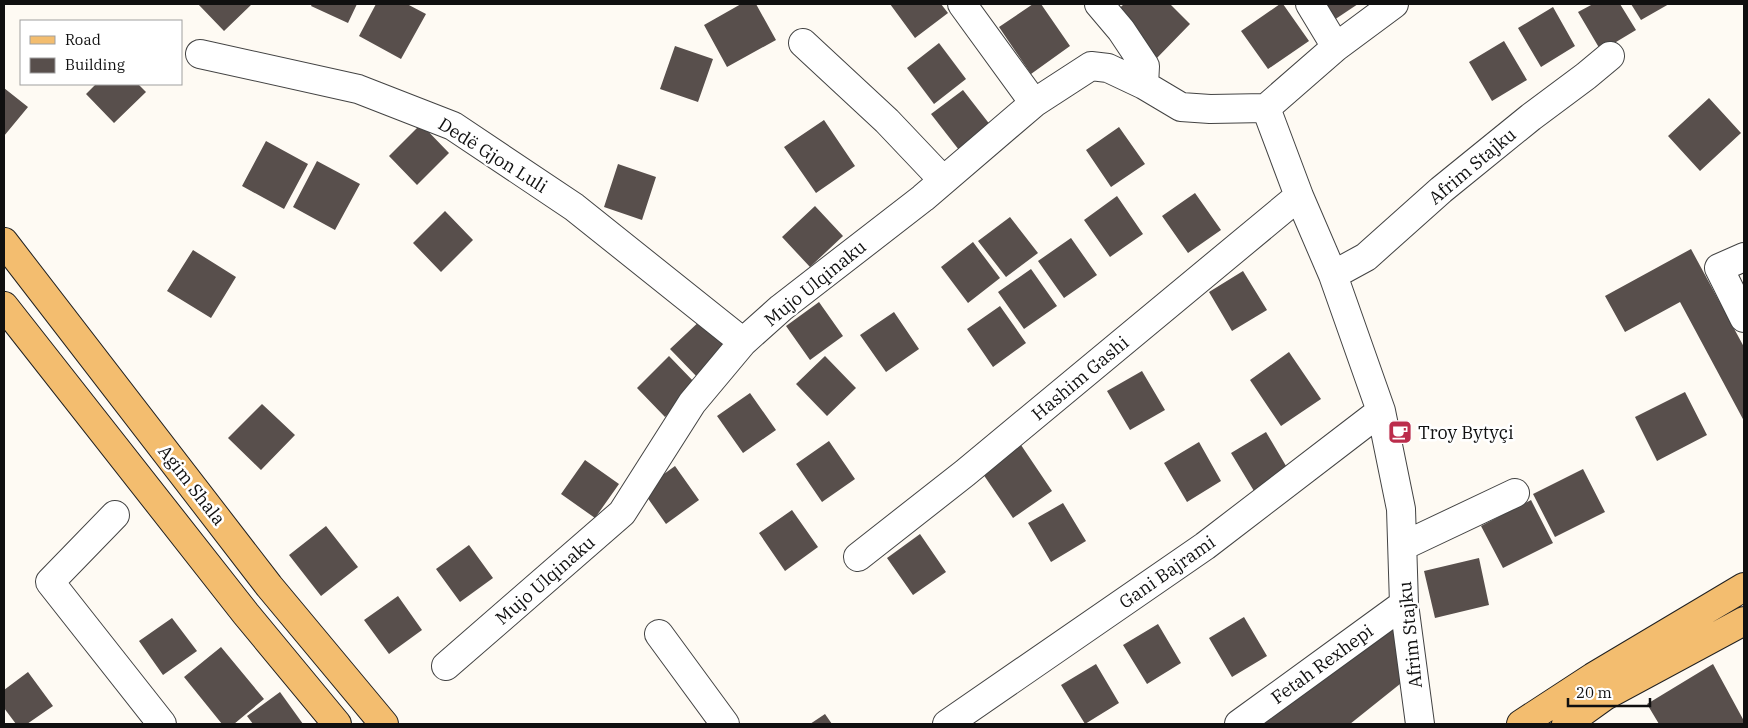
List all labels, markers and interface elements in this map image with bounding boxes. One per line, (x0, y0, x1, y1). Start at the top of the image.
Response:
legend (20, 20, 182, 85)
text: Road (65, 30, 101, 49)
text: Building (65, 55, 125, 74)
street label: Dedë Gjon Luli (434, 112, 552, 198)
street label: Afrim Stajku (1424, 123, 1520, 209)
street label: Mujo Ulqinaku (759, 235, 871, 331)
street label: Hashim Gashi (1027, 331, 1133, 425)
cafe icon: Troy Bytyçi (1387, 419, 1413, 445)
place label: Troy Bytyçi (1418, 421, 1514, 444)
street label: Agim Shala (153, 440, 231, 530)
street label: Mujo Ulqinaku (490, 530, 600, 630)
street label: Gani Bajrami (1114, 530, 1220, 614)
street label: Afrim Stajku (1393, 581, 1427, 689)
street label: Fetah Rexhepi (1266, 619, 1378, 709)
scale bar (1568, 676, 1650, 708)
text: 20 m (1576, 683, 1612, 702)

